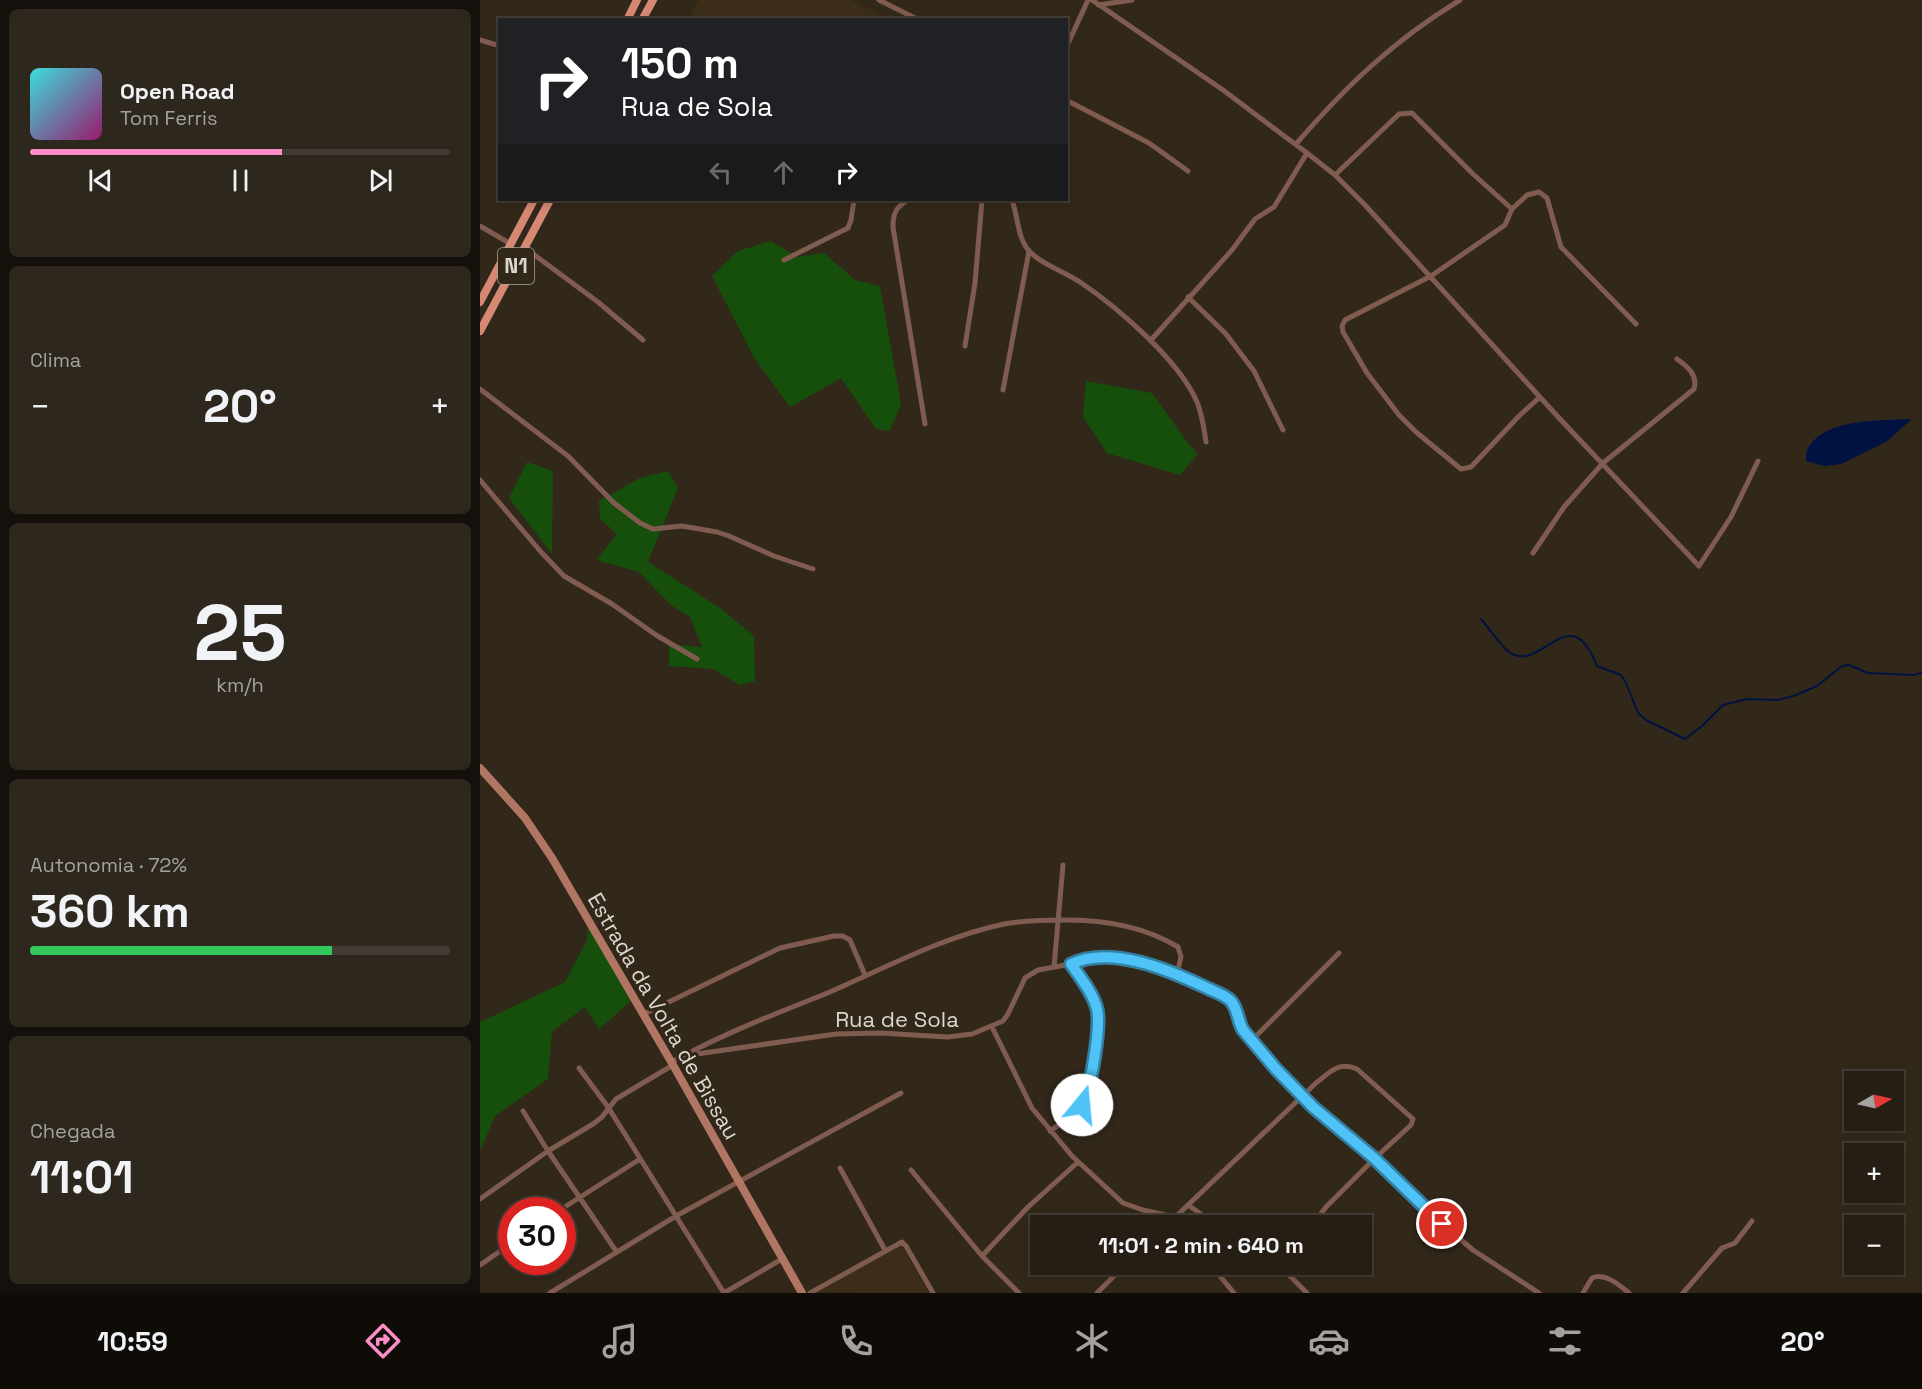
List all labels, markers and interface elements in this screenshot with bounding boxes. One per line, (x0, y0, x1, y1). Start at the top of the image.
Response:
text: 150 m (621, 37, 739, 90)
icon: right (522, 42, 600, 120)
text: Open Road (120, 77, 235, 105)
text: Rua de Sola (621, 89, 773, 124)
text: Tom Ferris (120, 105, 218, 131)
icon: left (704, 156, 737, 189)
icon: ahead (767, 156, 800, 189)
icon: right (830, 156, 863, 189)
icon: previous (84, 164, 117, 197)
icon: pause (224, 164, 257, 197)
icon: next (364, 164, 397, 197)
road number: N1 (498, 248, 534, 284)
text: Clima (30, 347, 81, 373)
text: 20° (203, 378, 277, 435)
text: − (30, 386, 50, 428)
text: + (430, 386, 450, 428)
text: 25 (193, 583, 287, 683)
text: km/h (216, 672, 264, 698)
text: Autonomia · 72% (30, 852, 187, 878)
text: 360 km (30, 883, 190, 940)
street label: Estrada da Volta de Bissau (582, 887, 746, 1145)
street label: Rua de Sola (835, 1005, 959, 1033)
north arrow (1844, 1071, 1904, 1131)
map controls (1844, 1071, 1904, 1275)
position arrow (1050, 1073, 1114, 1137)
text: Chegada (30, 1118, 115, 1144)
button: + (1844, 1143, 1904, 1203)
text: 11:01 (30, 1149, 134, 1206)
speed limit sign: 30 (498, 1197, 576, 1275)
pin (1416, 1198, 1467, 1249)
icon: arrive (1425, 1207, 1458, 1240)
button: − (1844, 1215, 1904, 1275)
text: 11:01 · 2 min · 640 m (1098, 1231, 1304, 1259)
icon: directions (362, 1320, 404, 1362)
icon: music (599, 1320, 641, 1362)
icon: phone (835, 1320, 877, 1362)
icon: climate (1071, 1320, 1113, 1362)
icon: car (1308, 1320, 1350, 1362)
icon: filters (1544, 1320, 1586, 1362)
text: 10:59 (97, 1324, 168, 1359)
text: 20° (1781, 1324, 1825, 1359)

